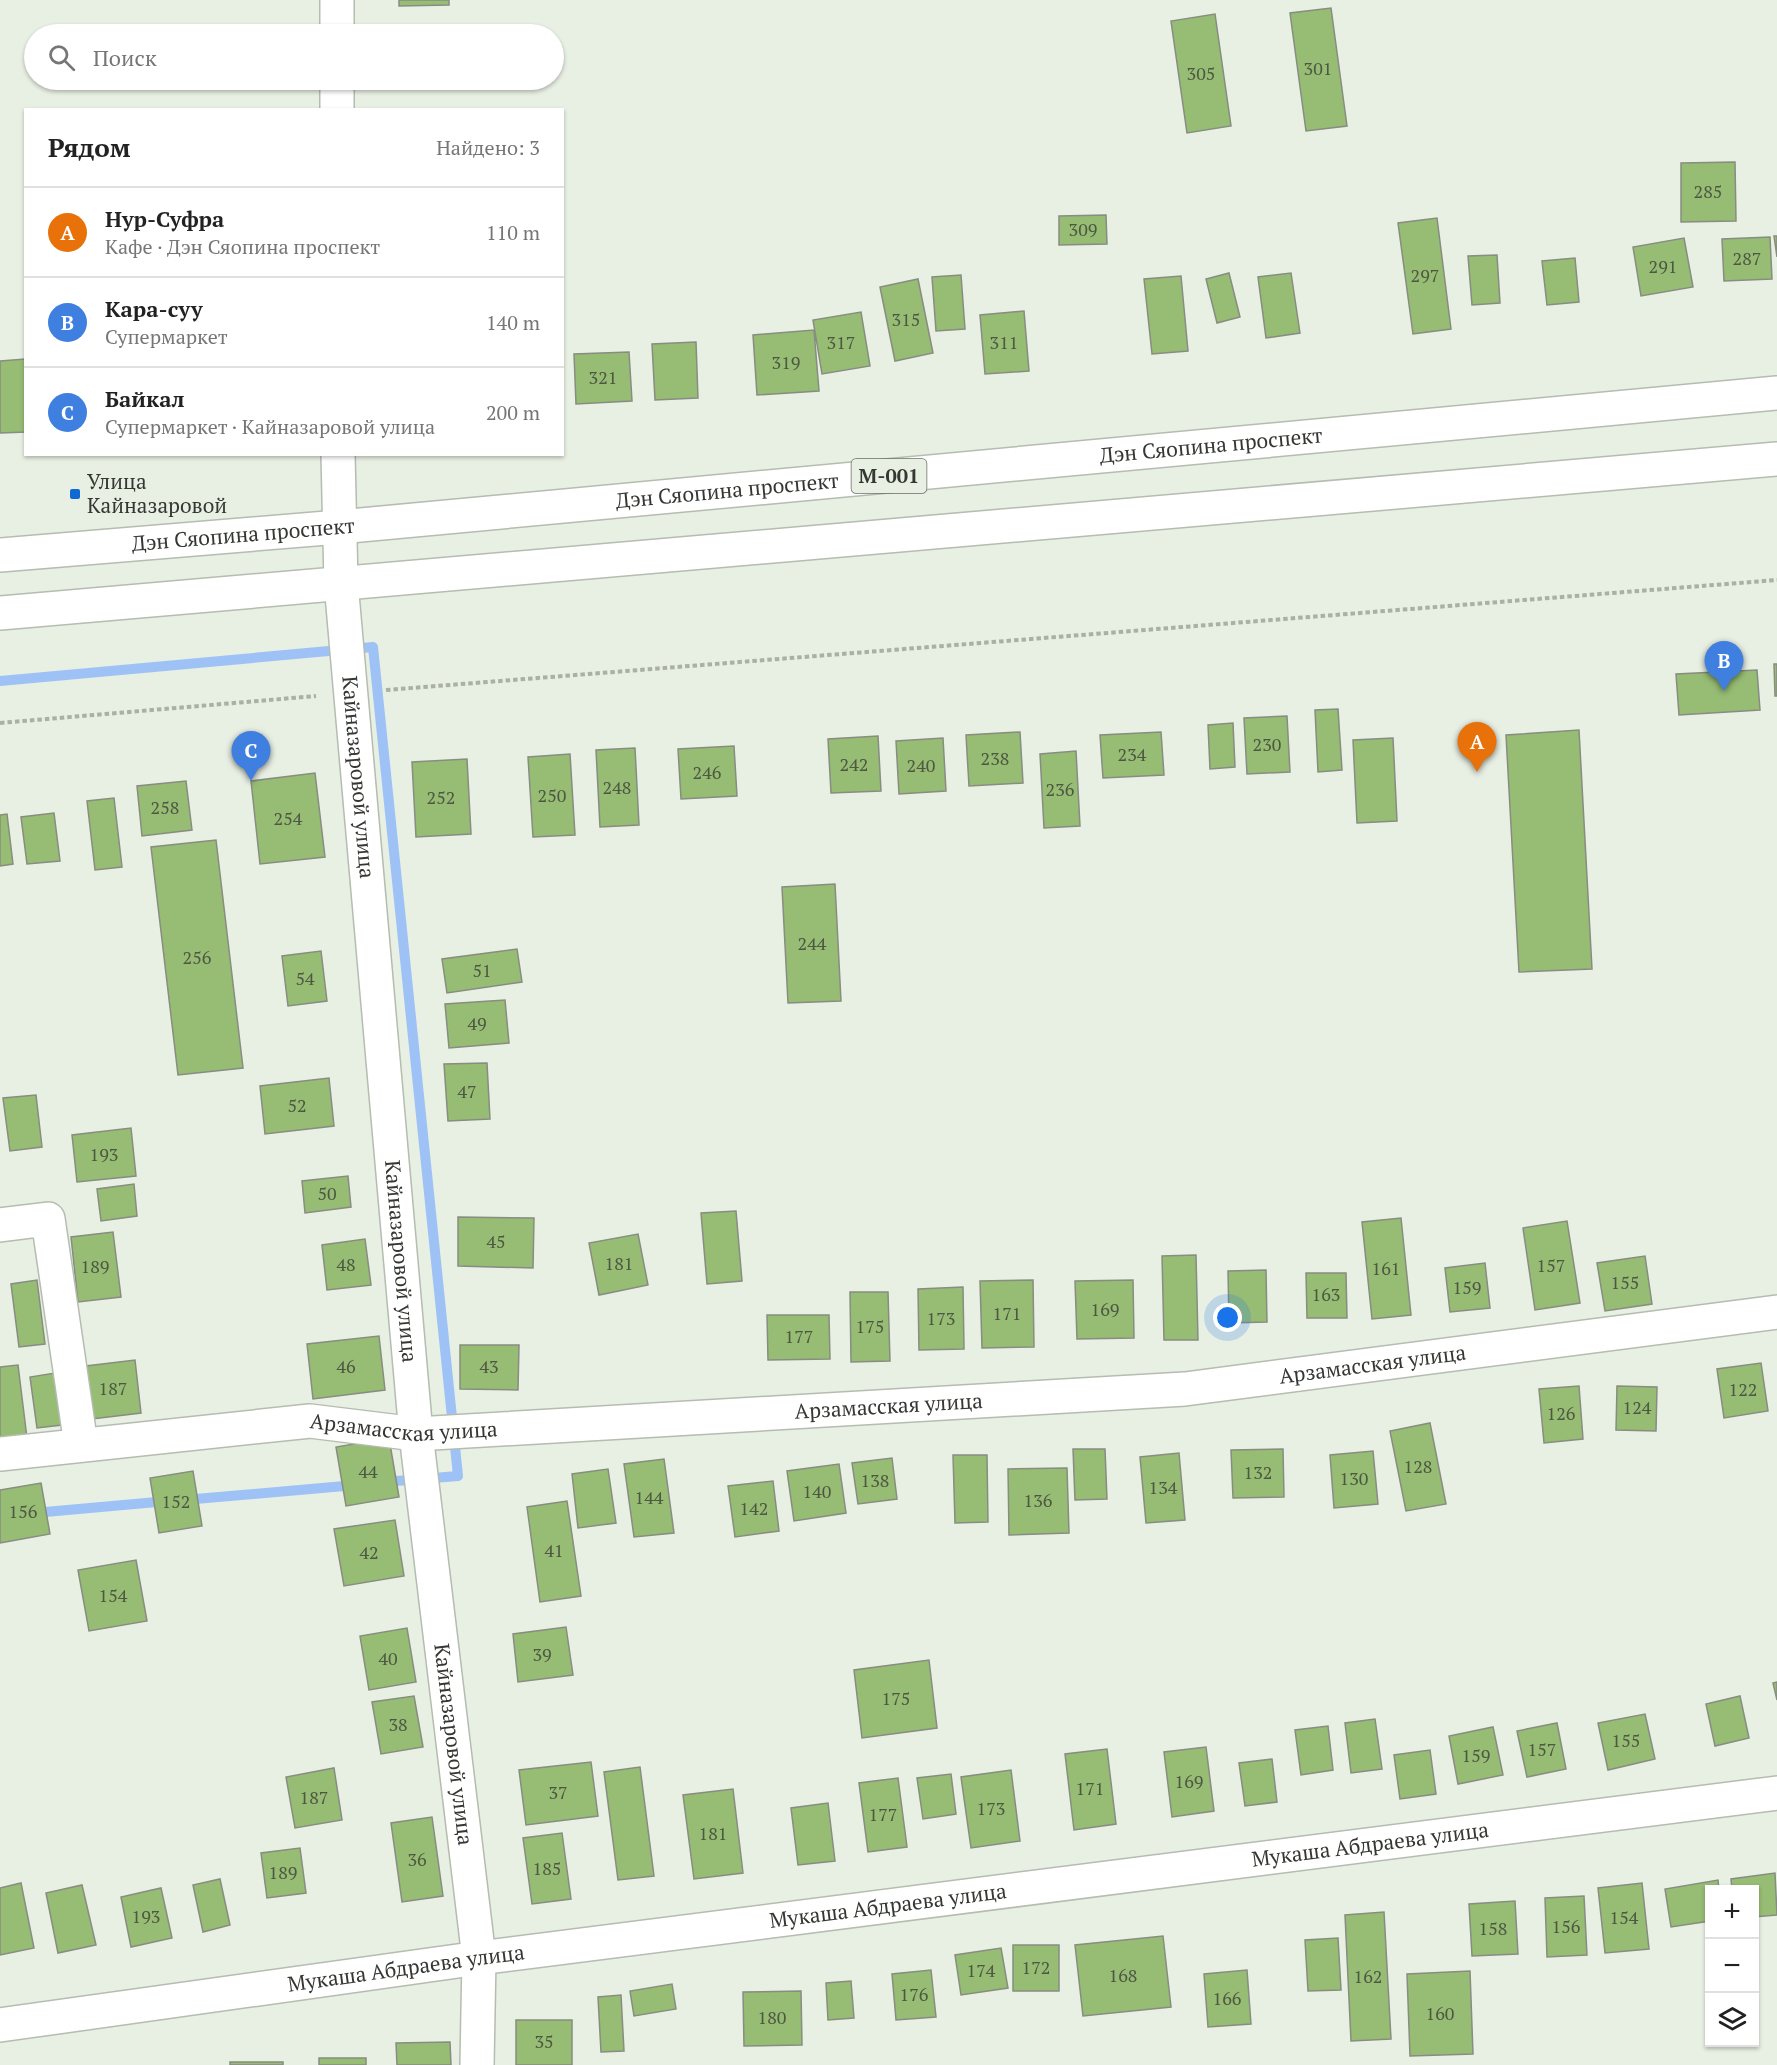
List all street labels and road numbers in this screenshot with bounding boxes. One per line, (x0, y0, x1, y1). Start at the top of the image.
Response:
street label: Дэн Сяопина проспект (1098, 420, 1324, 469)
road number: M-001 (852, 459, 926, 493)
street label: Дэн Сяопина проспект (614, 466, 840, 514)
street label: Дэн Сяопина проспект (130, 511, 356, 557)
street label: Кайназаровой улица (336, 675, 382, 880)
street label: Кайназаровой улица (379, 1159, 425, 1364)
street label: Арзамасская улица (1277, 1338, 1468, 1390)
street label: Арзамасская улица (794, 1386, 984, 1425)
street label: Арзамасская улица (309, 1406, 499, 1447)
street label: Кайназаровой улица (428, 1642, 480, 1847)
street label: Мукаша Абдраева улица (1250, 1815, 1491, 1873)
street label: Мукаша Абдраева улица (768, 1876, 1008, 1934)
street label: Мукаша Абдраева улица (286, 1937, 526, 1998)

